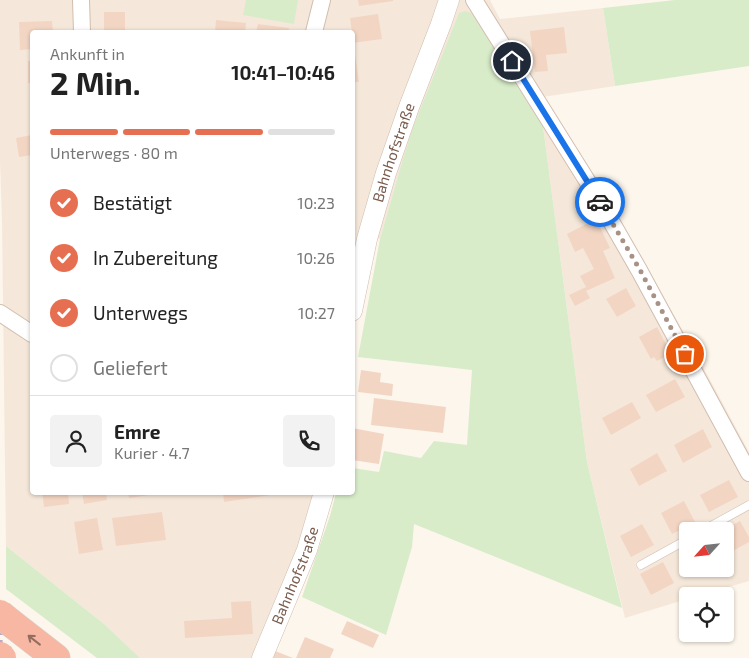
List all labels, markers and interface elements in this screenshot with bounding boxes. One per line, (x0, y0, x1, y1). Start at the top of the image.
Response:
pin (491, 40, 533, 82)
text: Ankunft in (50, 44, 125, 63)
icon: home (498, 47, 526, 75)
text: 10:41–10:46 (231, 61, 335, 84)
text: 2 Min. (50, 63, 141, 101)
street label: Bahnhofstraße (368, 100, 418, 204)
text: Unterwegs · 80 m (50, 143, 178, 162)
courier (575, 177, 625, 227)
icon: car (586, 188, 614, 216)
icon: check (50, 189, 78, 217)
text: Bestätigt (93, 191, 172, 214)
text: 10:23 (297, 193, 335, 212)
icon: check (50, 244, 78, 272)
text: In Zubereitung (93, 246, 218, 269)
text: 10:26 (297, 248, 335, 267)
icon: check (50, 299, 78, 327)
text: Unterwegs (93, 301, 188, 324)
text: 10:27 (298, 303, 335, 322)
pin (664, 333, 706, 375)
icon: bag (671, 340, 699, 368)
text: Geliefert (93, 356, 168, 379)
button: person (50, 415, 102, 467)
button: phone (283, 415, 335, 467)
text: Emre (114, 420, 160, 443)
text: Kurier · 4.7 (114, 443, 190, 462)
north arrow (679, 522, 734, 578)
map controls (679, 522, 734, 642)
street label: Bahnhofstraße (267, 524, 321, 627)
button: locate (679, 587, 734, 642)
one-way arrow (28, 635, 41, 646)

